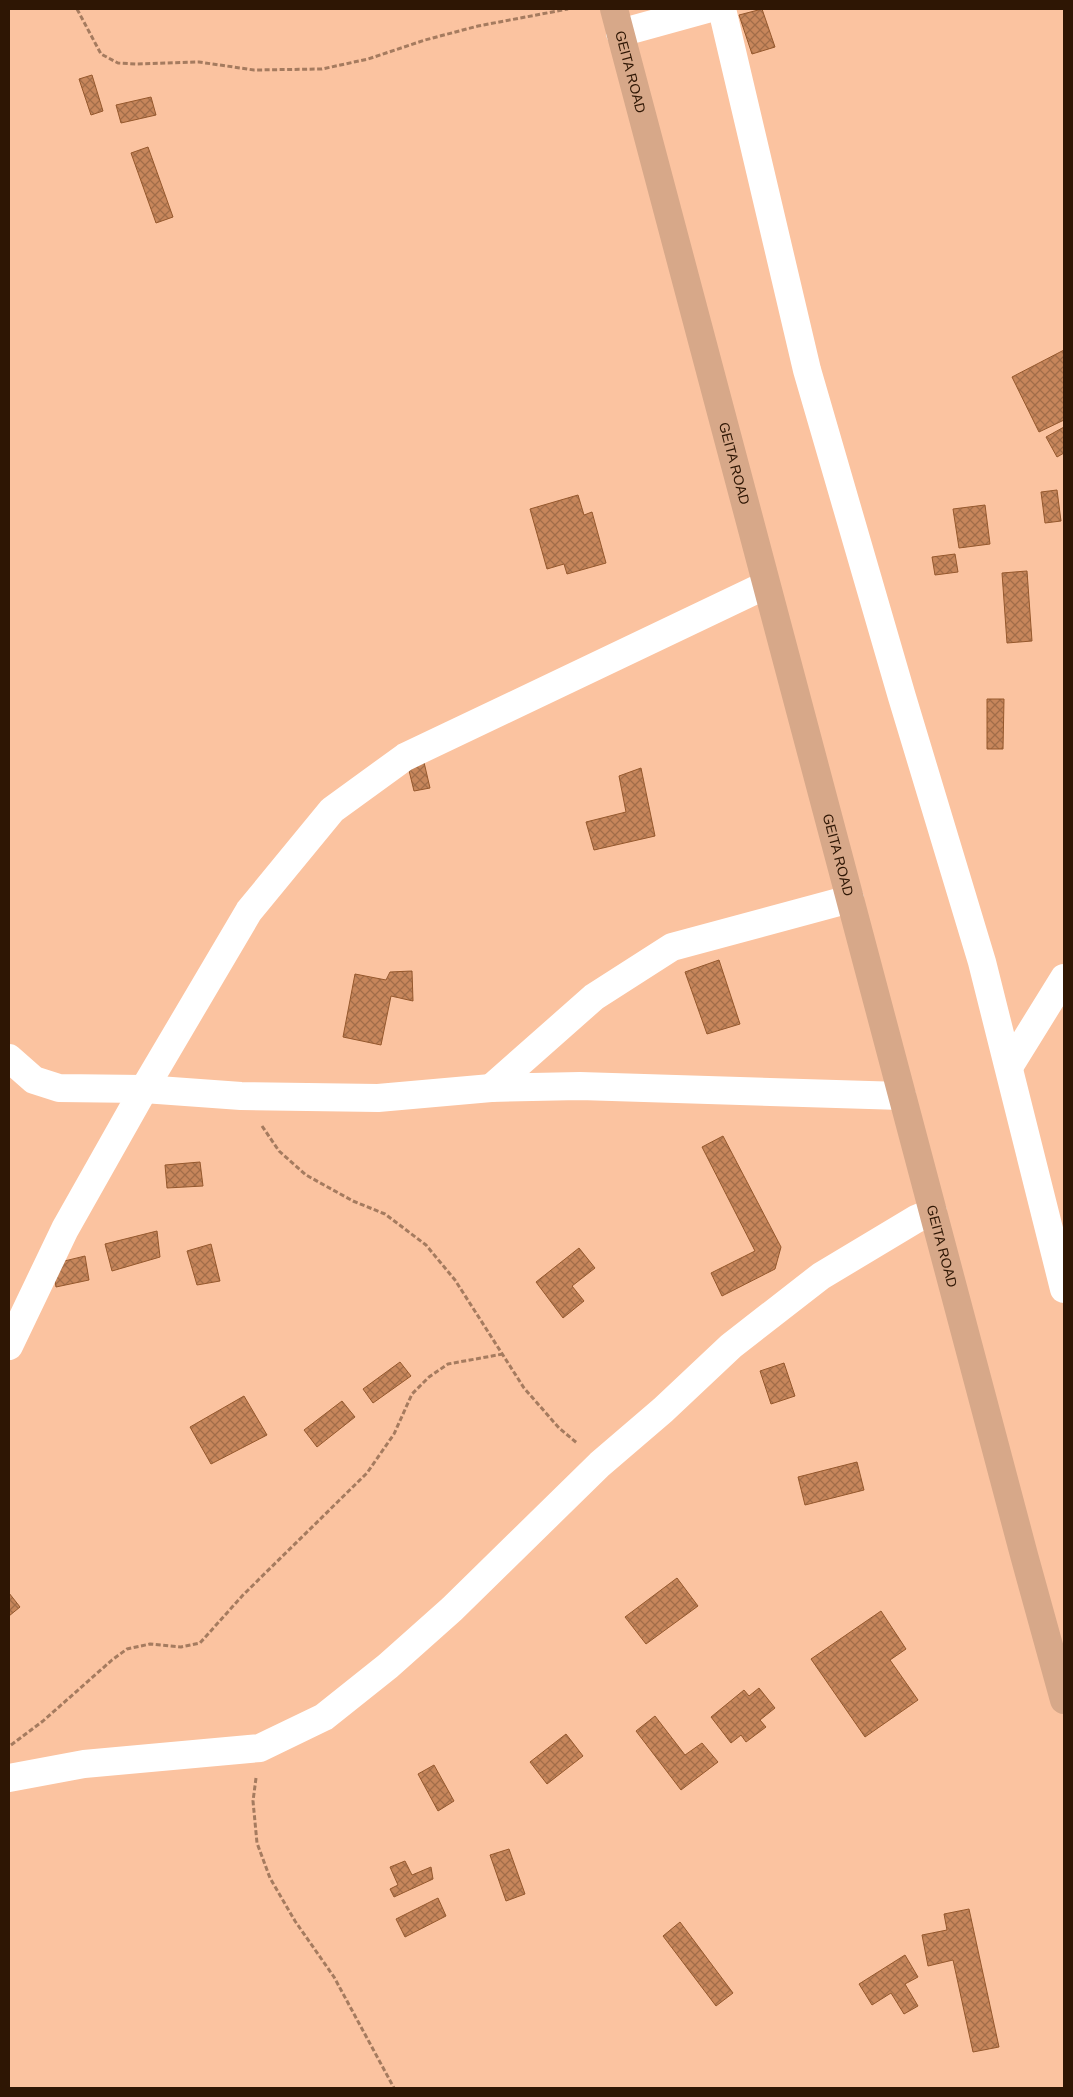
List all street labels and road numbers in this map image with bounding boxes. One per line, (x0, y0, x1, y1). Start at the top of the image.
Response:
street label: GEITA ROAD (612, 29, 649, 115)
street label: GEITA ROAD (716, 420, 753, 506)
street label: GEITA ROAD (820, 812, 857, 898)
street label: GEITA ROAD (924, 1203, 961, 1289)

